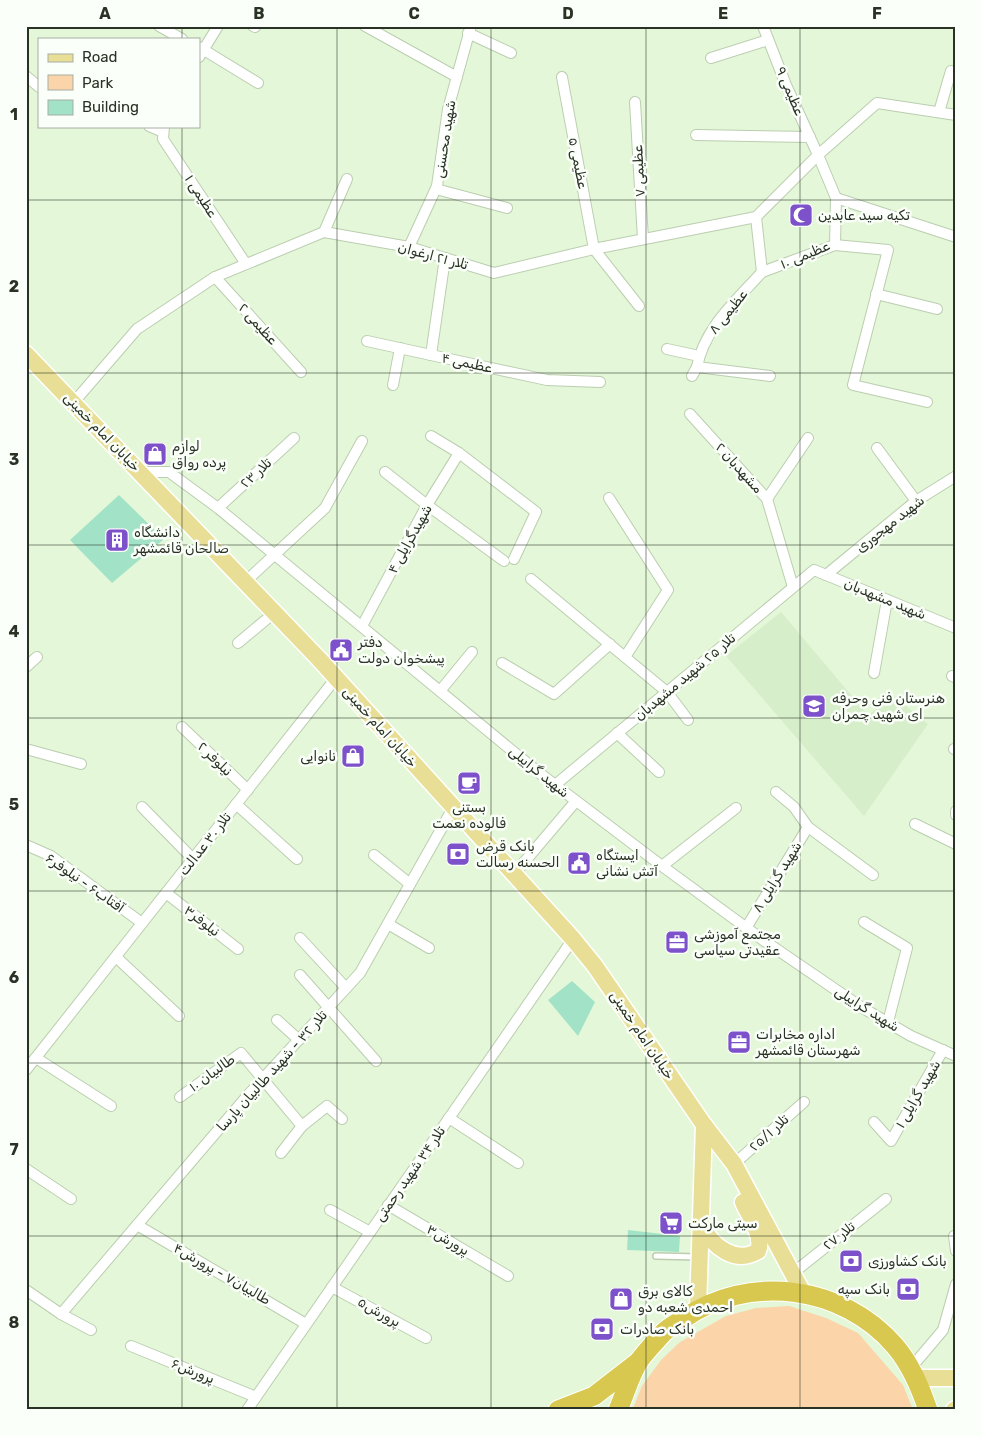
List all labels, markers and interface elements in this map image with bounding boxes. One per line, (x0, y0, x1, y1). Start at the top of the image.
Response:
text: A (99, 4, 111, 23)
text: B (253, 4, 265, 23)
text: C (408, 4, 420, 23)
text: D (562, 4, 574, 23)
text: E (718, 4, 728, 23)
text: F (872, 4, 882, 23)
legend (38, 38, 200, 128)
text: Road (82, 48, 118, 66)
street label: عظیمی ۹ (772, 64, 808, 118)
text: Park (82, 74, 113, 92)
text: Building (82, 98, 139, 116)
street label: شهید محسنی (430, 99, 460, 179)
text: 1 (10, 105, 18, 124)
street label: عظیمی ۵ (565, 136, 591, 191)
street label: عظیمی ۷ (629, 144, 649, 198)
street label: عظیمی ۱ (181, 171, 221, 221)
mosque icon: تکیه سید عابدین (788, 202, 814, 228)
place label: تکیه سید عابدین (818, 207, 910, 224)
street label: عظیمی ۱۰ (778, 237, 833, 273)
street label: تلار ۲۱ ارغوان (396, 238, 470, 274)
text: 2 (9, 277, 19, 296)
street label: عظیمی ۸ (705, 286, 751, 338)
street label: عظیمی ۲ (235, 300, 281, 349)
street label: عظیمی ۴ (440, 349, 494, 377)
street label: خیابان امام خمینی (59, 389, 144, 476)
place label: لوازم پرده رواق (172, 438, 226, 472)
street label: مشهدبان ۲ (712, 439, 766, 497)
shop icon: لوازم پرده رواق (142, 441, 168, 467)
text: 3 (9, 450, 19, 469)
street label: تلار ۲۳ (237, 454, 276, 492)
street label: شهید مهجوری (852, 492, 928, 556)
street label: شهیدگرایلی ۴ (384, 502, 436, 576)
place label: دانشگاه صالحان قائمشهر (133, 524, 229, 557)
building icon: دانشگاه صالحان قائمشهر (104, 527, 130, 553)
street label: شهید مشهدبان (841, 575, 929, 623)
text: 4 (9, 622, 20, 641)
street label: تلار ۲۵ شهید مشهدبان (631, 629, 739, 724)
place label: دفتر پیشخوان دولت (357, 634, 445, 668)
public building icon: دفتر پیشخوان دولت (328, 637, 354, 663)
street label: خیابان امام خمینی (338, 683, 421, 772)
place label: هنرستان فنی وحرفه ای شهید چمران (832, 690, 945, 723)
school or university icon: هنرستان فنی وحرفه ای شهید چمران (801, 693, 827, 719)
street label: نیلوفر ۲ (194, 738, 236, 780)
street label: شهید گراییلی (505, 742, 573, 802)
shop icon: نانوایی (340, 743, 366, 769)
place label: نانوایی (300, 748, 336, 765)
cafe icon: بستنی فالوده نعمت (456, 770, 482, 796)
text: 5 (9, 795, 19, 814)
place label: بستنی فالوده نعمت (432, 799, 506, 832)
street label: تلار ۳۰ عدالت (175, 809, 235, 879)
place label: بانک قرض الحسنه رسالت (476, 838, 560, 871)
street label: شهید گرایلی ۸ (748, 838, 806, 916)
bank icon: بانک قرض الحسنه رسالت (445, 841, 471, 867)
place label: ایستگاه آتش نشانی (596, 847, 658, 880)
street label: آفتاب۶ - نیلوفر۶ (42, 849, 128, 917)
public building icon: ایستگاه آتش نشانی (566, 850, 592, 876)
street label: نیلوفر۳ (181, 902, 223, 940)
place label: مجتمع آموزشی عقیدتی سیاسی (694, 926, 781, 959)
office icon: مجتمع آموزشی عقیدتی سیاسی (664, 929, 690, 955)
text: 6 (9, 968, 19, 987)
street label: شهید گراییلی (832, 983, 902, 1035)
street label: خیابان امام خمینی (605, 987, 678, 1083)
street label: تلار ۳۲ - شهید طالبیان پارسا (213, 1007, 332, 1136)
place label: اداره مخابرات شهرستان قائمشهر (755, 1026, 861, 1059)
office icon: اداره مخابرات شهرستان قائمشهر (726, 1029, 752, 1055)
street label: طالبیان ۱۰ (186, 1050, 239, 1095)
street label: شهید گرایلی ۱ (892, 1057, 944, 1131)
street label: تلار ۲۵/۱ (746, 1111, 793, 1155)
street label: تلار ۳۴ شهید رحمتی (371, 1123, 449, 1225)
text: 7 (9, 1140, 19, 1159)
supermarket icon: سیتی مارکت (658, 1210, 684, 1236)
place label: سیتی مارکت (688, 1215, 758, 1232)
street label: تلار ۲۷ (819, 1218, 859, 1254)
street label: پرورش۳ (423, 1221, 473, 1260)
street label: طالبیان۷ - پرورش۴ (170, 1239, 274, 1310)
bank icon: بانک کشاورزی (838, 1248, 864, 1274)
place label: بانک کشاورزی (868, 1253, 947, 1270)
bank icon: بانک سپه (895, 1276, 921, 1302)
place label: بانک سپه (838, 1281, 890, 1299)
place label: کالای برق احمدی شعبه دو (638, 1283, 733, 1316)
shop icon: کالای برق احمدی شعبه دو (608, 1286, 634, 1312)
street label: پرورش۵ (354, 1293, 404, 1332)
text: 8 (9, 1313, 20, 1332)
bank icon: بانک صادرات (589, 1316, 615, 1342)
place label: بانک صادرات (620, 1321, 694, 1338)
street label: پرورش۶ (168, 1355, 217, 1388)

